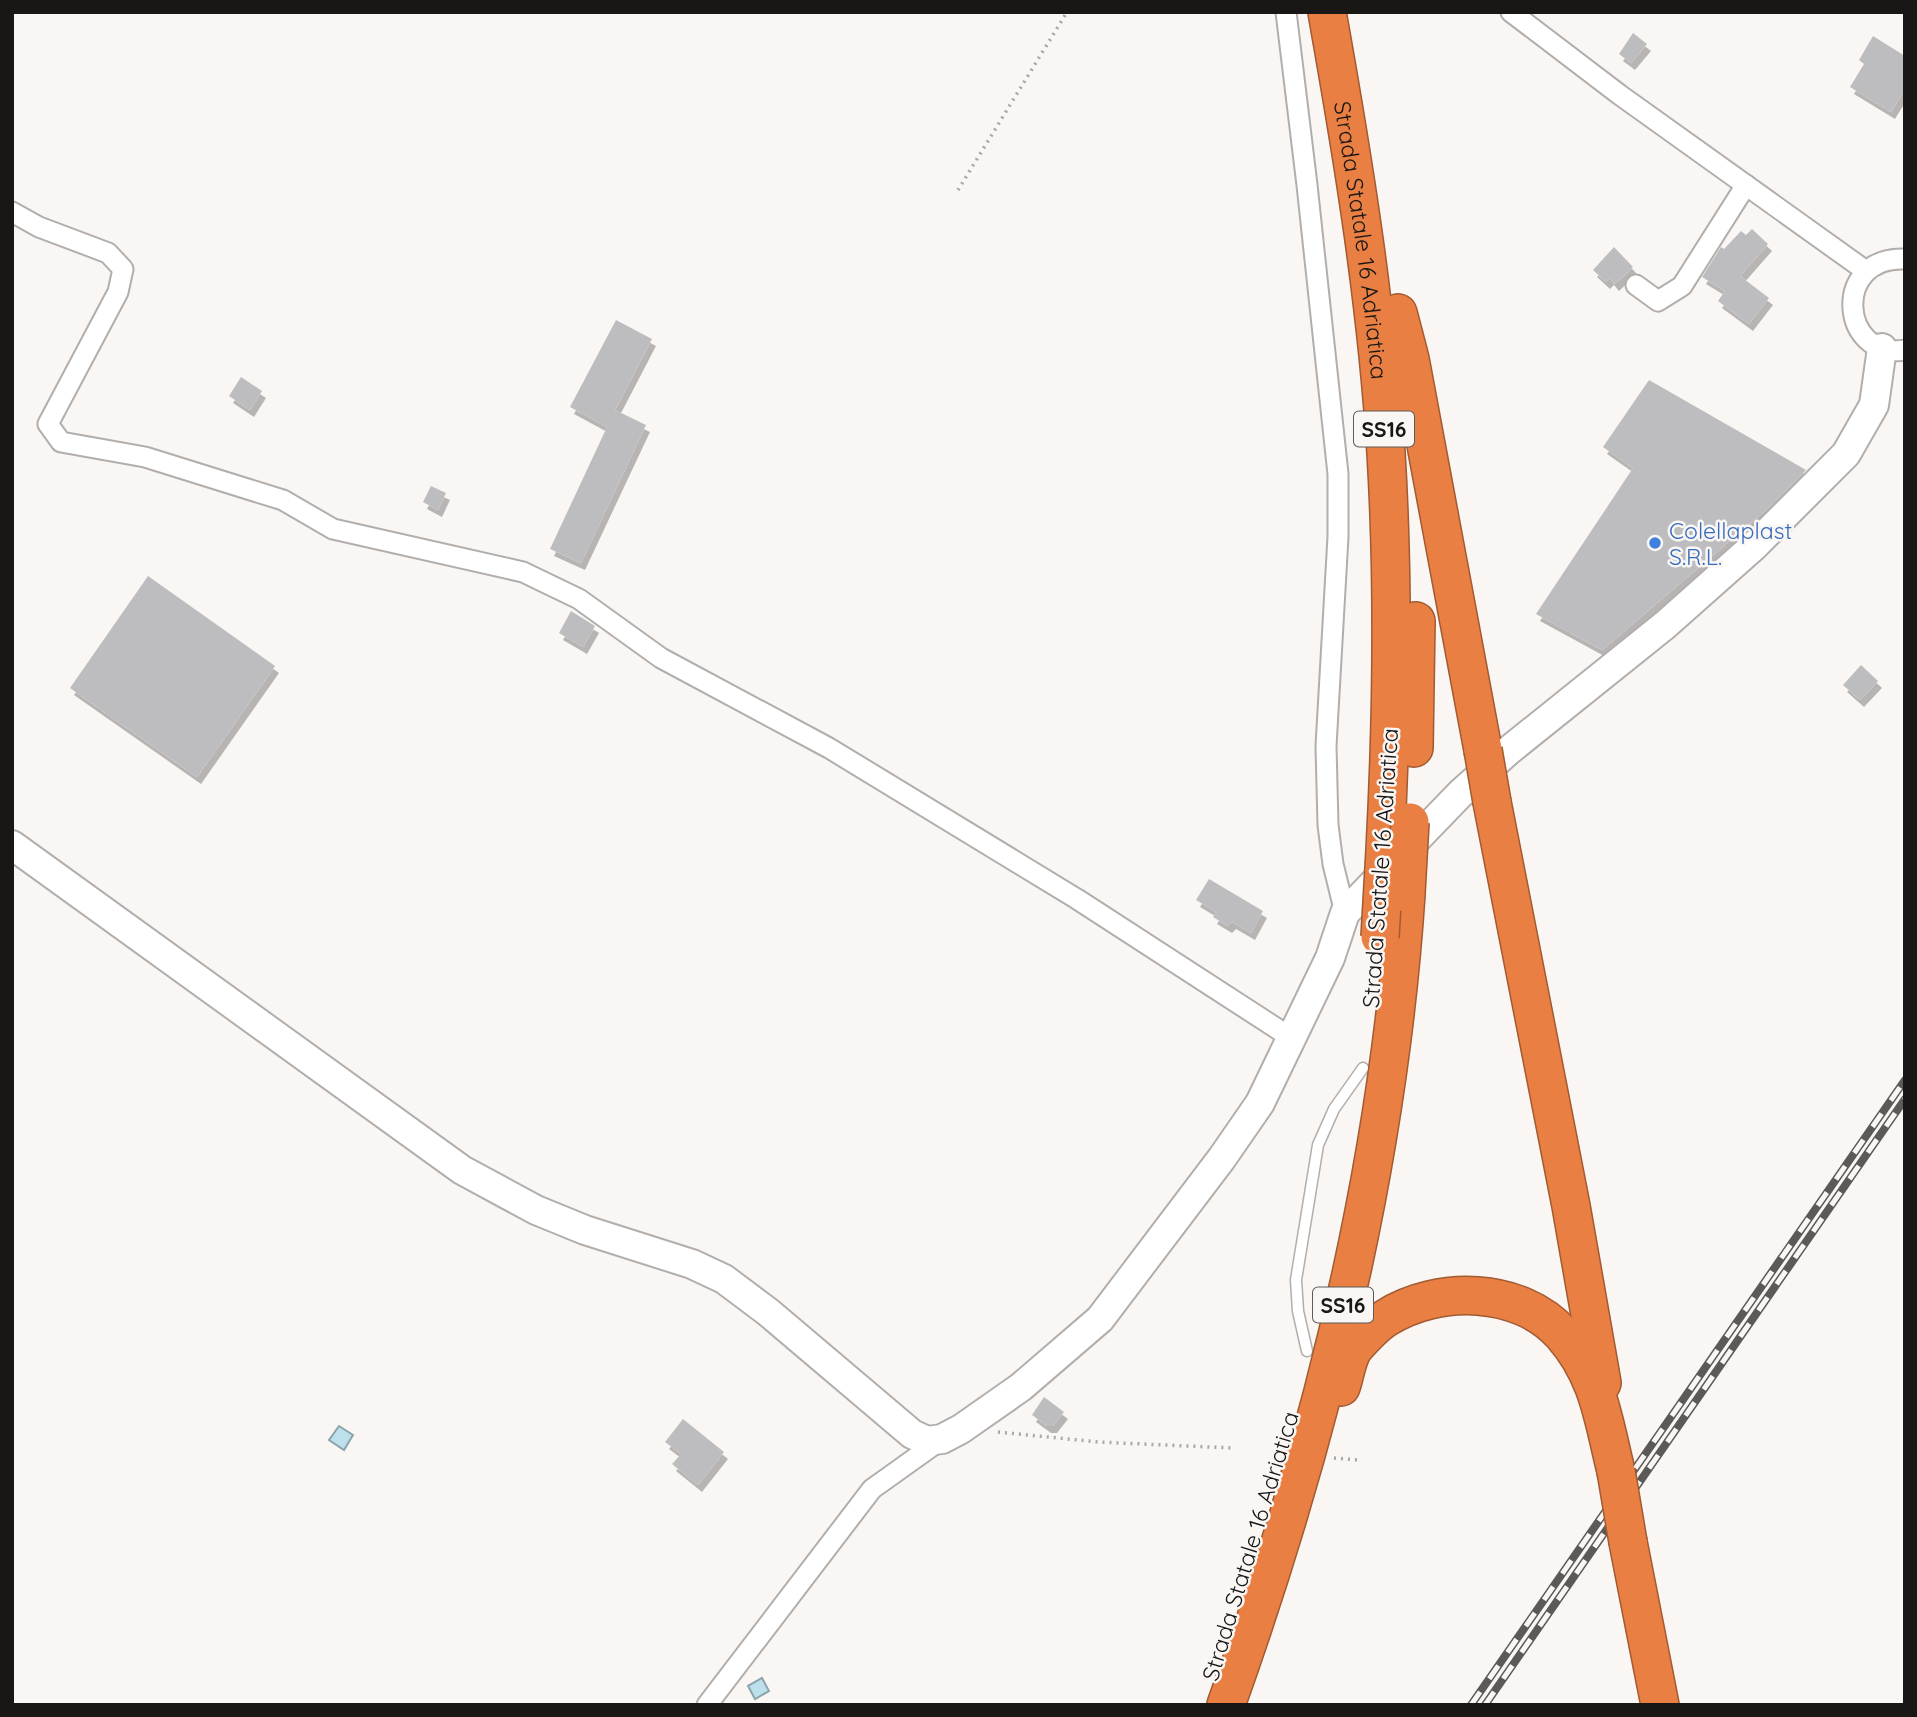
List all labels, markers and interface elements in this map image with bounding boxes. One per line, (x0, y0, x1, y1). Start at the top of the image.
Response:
street label: Strada Statale 16 Adriatica (1328, 99, 1395, 381)
road number: SS16 (1354, 412, 1414, 446)
place label: Colellaplast S.R.L. (1669, 516, 1792, 571)
marker: Colellaplast S.R.L. (1647, 535, 1663, 551)
street label: Strada Statale 16 Adriatica (1356, 727, 1404, 1009)
road number: SS16 (1313, 1288, 1373, 1322)
street label: Strada Statale 16 Adriatica (1195, 1408, 1305, 1684)

